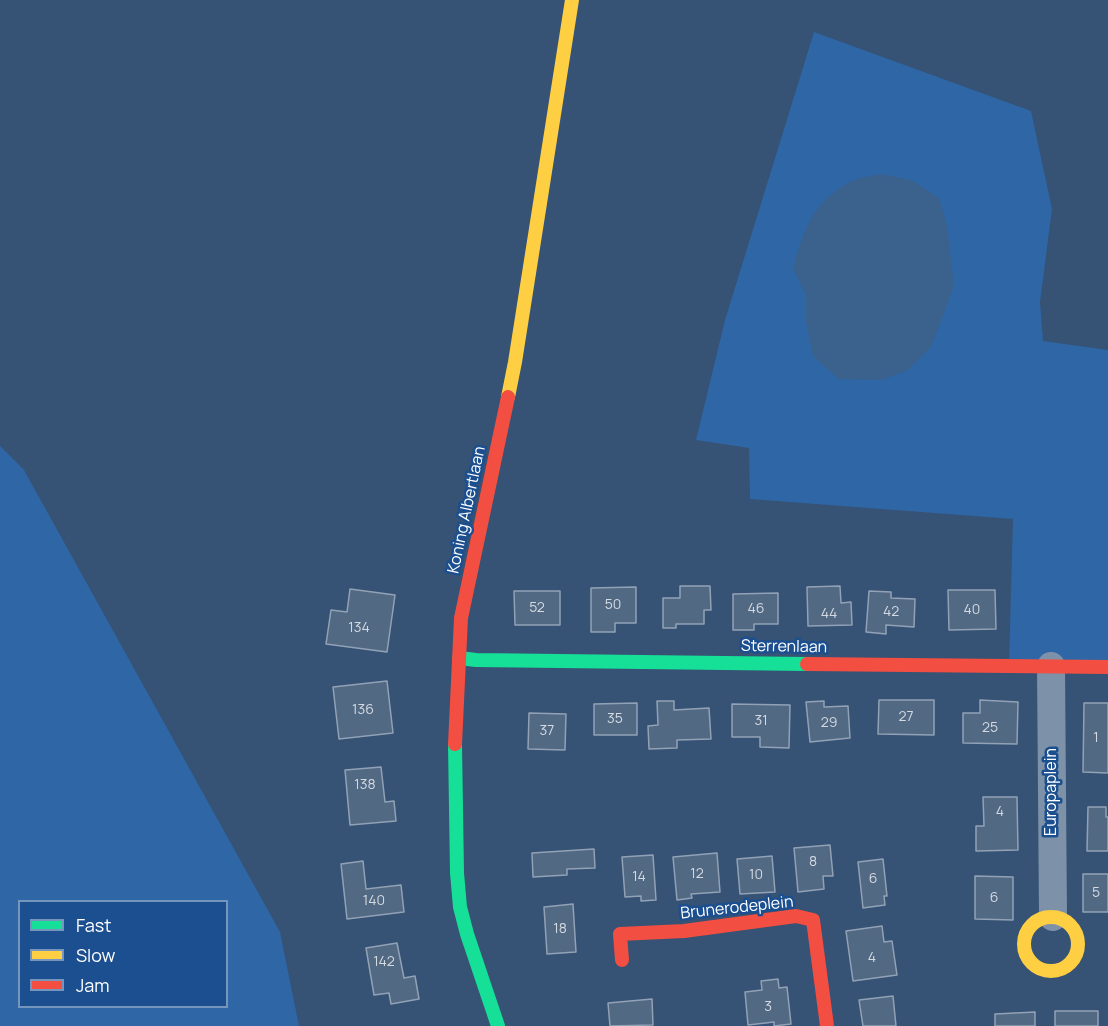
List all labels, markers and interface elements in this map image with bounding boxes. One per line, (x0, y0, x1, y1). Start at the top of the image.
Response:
street label: Koning Albertlaan (444, 445, 490, 575)
house number: 50 (605, 597, 621, 613)
house number: 52 (529, 600, 545, 616)
house number: 46 (748, 601, 764, 617)
house number: 40 (964, 602, 980, 618)
house number: 42 (883, 604, 899, 620)
house number: 44 (821, 606, 837, 622)
house number: 134 (348, 620, 370, 636)
street label: Sterrenlaan (741, 637, 827, 657)
house number: 136 (352, 702, 374, 718)
house number: 27 (898, 709, 914, 725)
house number: 35 (607, 711, 623, 727)
house number: 31 (754, 713, 768, 729)
house number: 29 (821, 715, 837, 731)
house number: 25 (982, 720, 998, 736)
house number: 37 (540, 723, 554, 739)
house number: 1 (1093, 730, 1099, 746)
street label: Europaplein (1042, 748, 1062, 836)
house number: 138 (354, 777, 376, 793)
house number: 4 (996, 804, 1004, 820)
house number: 8 (809, 854, 817, 870)
house number: 12 (690, 866, 704, 882)
house number: 10 (749, 867, 763, 883)
house number: 14 (632, 869, 646, 885)
house number: 6 (869, 871, 877, 887)
house number: 5 (1092, 885, 1100, 901)
house number: 6 (990, 890, 998, 906)
house number: 140 (363, 893, 385, 909)
street label: Brunerodeplein (680, 893, 794, 923)
legend (18, 900, 228, 1008)
text: Fast (76, 913, 111, 937)
house number: 18 (553, 921, 567, 937)
text: Slow (76, 943, 115, 967)
house number: 4 (868, 950, 876, 966)
house number: 142 (373, 954, 395, 970)
text: Jam (76, 973, 110, 997)
house number: 3 (764, 999, 772, 1015)

